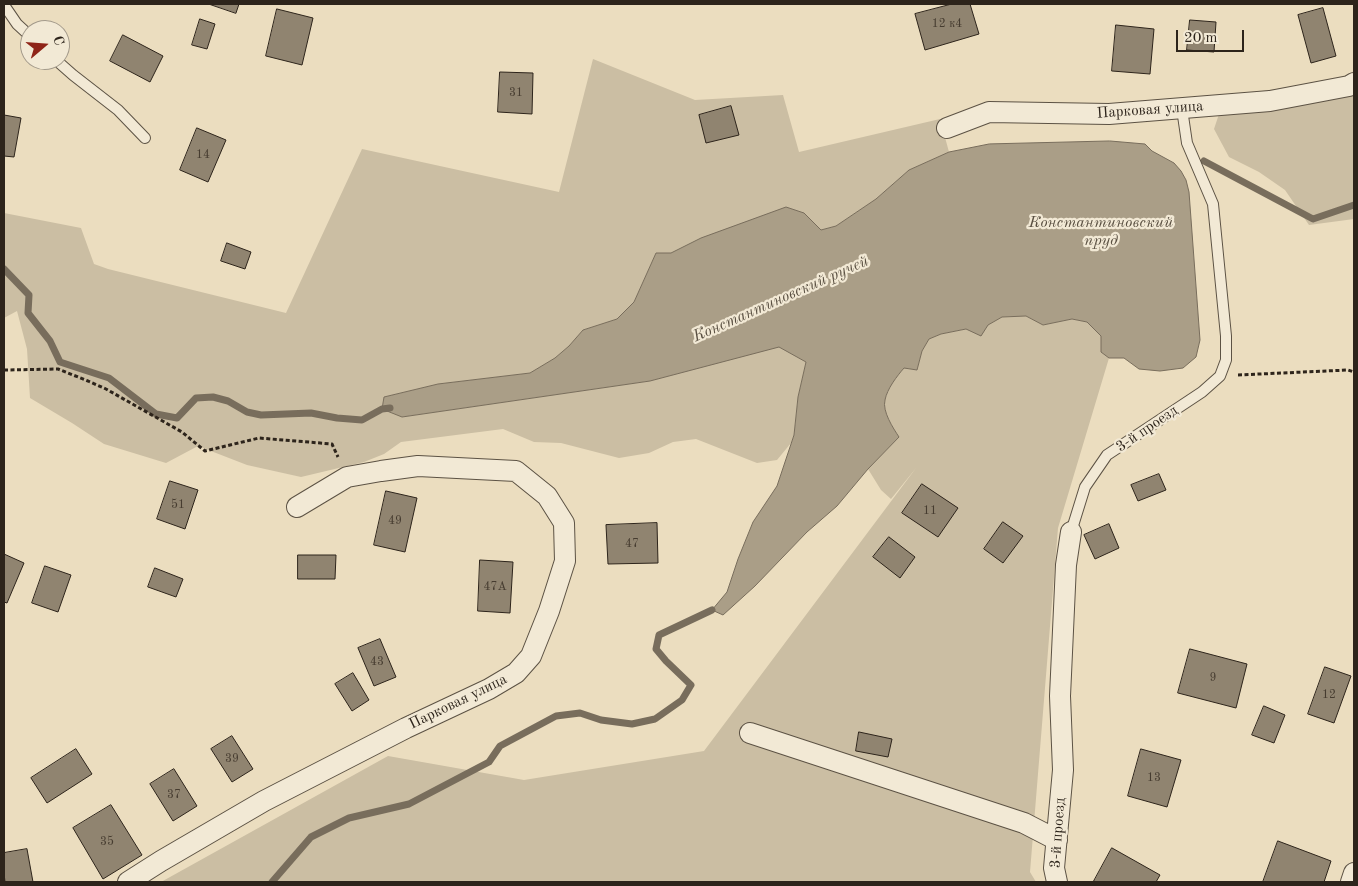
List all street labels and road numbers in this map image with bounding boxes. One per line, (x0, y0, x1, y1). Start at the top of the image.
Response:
street label: Парковая улица (1096, 97, 1204, 123)
street label: 3-й проезд (1113, 402, 1181, 456)
street label: Парковая улица (406, 670, 510, 734)
street label: 3-й проезд (1047, 797, 1069, 869)

